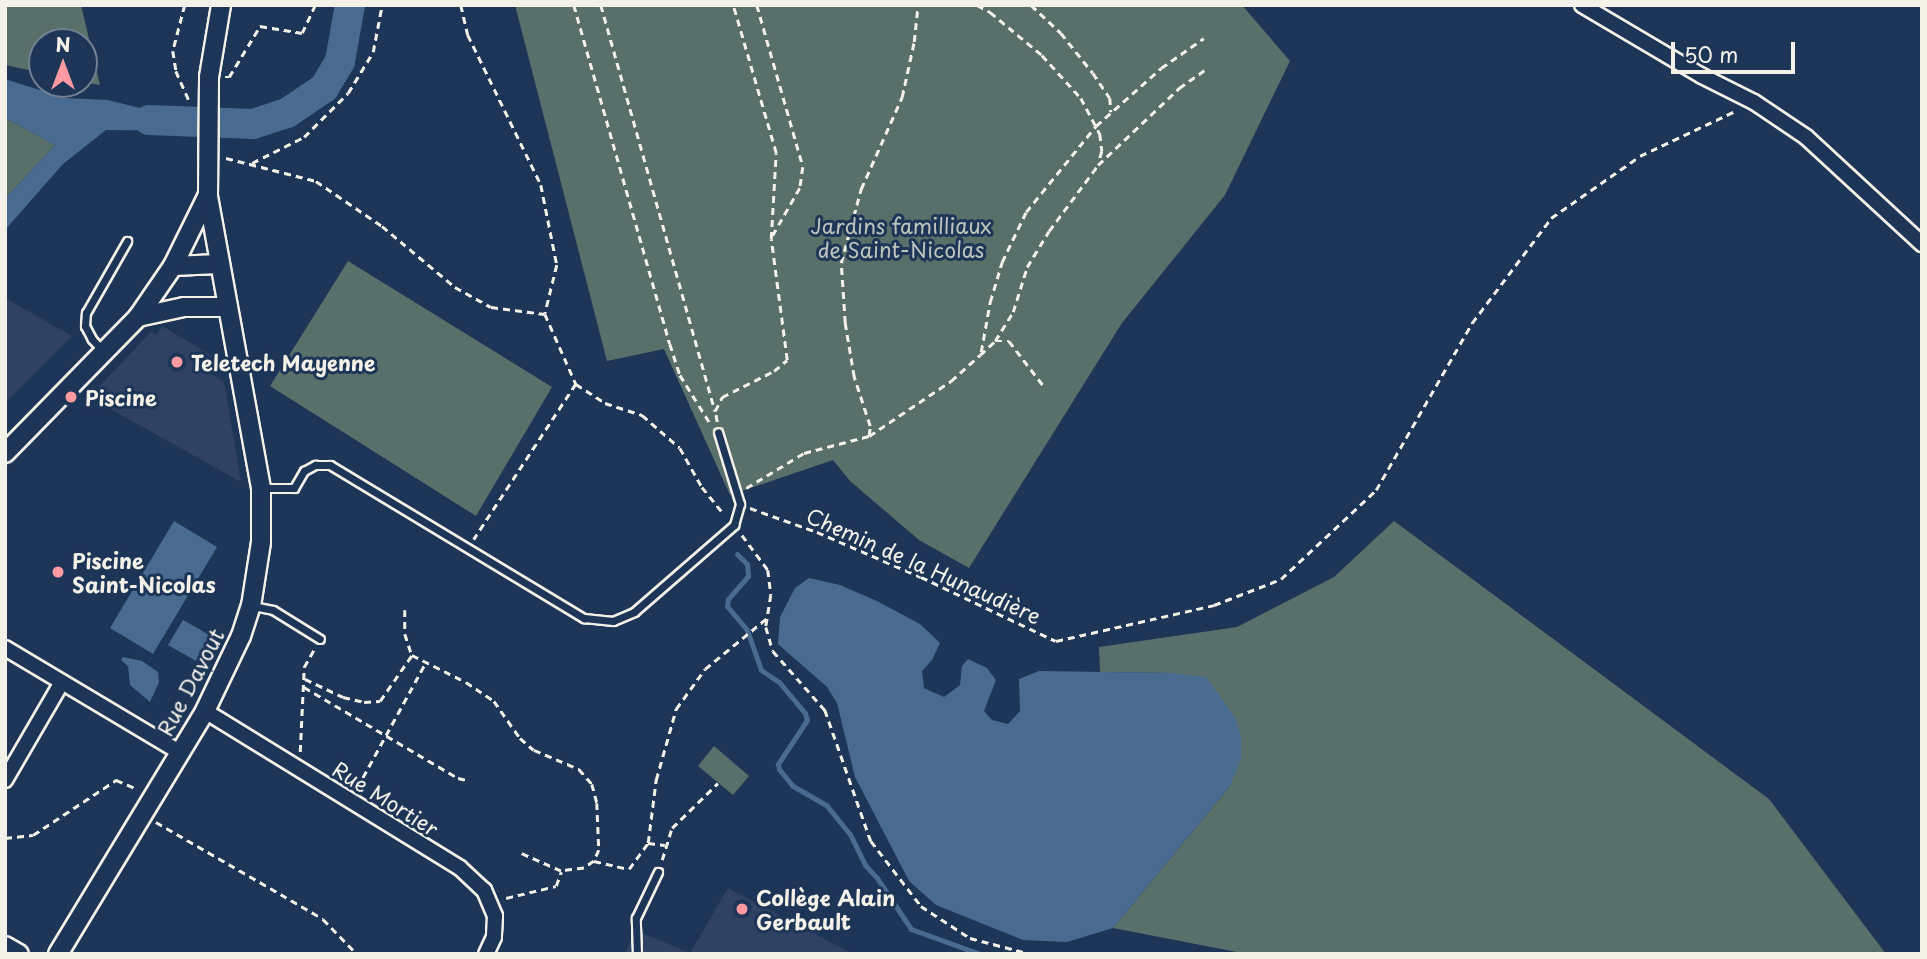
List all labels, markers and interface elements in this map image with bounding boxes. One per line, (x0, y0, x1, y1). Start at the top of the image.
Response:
north arrow (28, 28, 98, 98)
scale bar (1675, 28, 1799, 72)
text: N (55, 30, 71, 58)
text: 50 m (1684, 38, 1738, 70)
park label: Jardins familliaux de Saint-Nicolas (810, 212, 992, 262)
place label: Teletech Mayenne (191, 349, 377, 375)
marker: Teletech Mayenne (169, 354, 185, 370)
place label: Piscine (85, 384, 157, 410)
marker: Piscine (63, 389, 79, 405)
street label: Chemin de la Hunaudière (802, 501, 1046, 629)
place label: Piscine Saint-Nicolas (72, 547, 216, 597)
marker: Piscine Saint-Nicolas (50, 564, 66, 580)
street label: Rue Davout (151, 624, 229, 740)
street label: Rue Mortier (328, 755, 444, 841)
place label: Collège Alain Gerbault (756, 884, 895, 934)
marker: Collège Alain Gerbault (734, 901, 750, 917)

